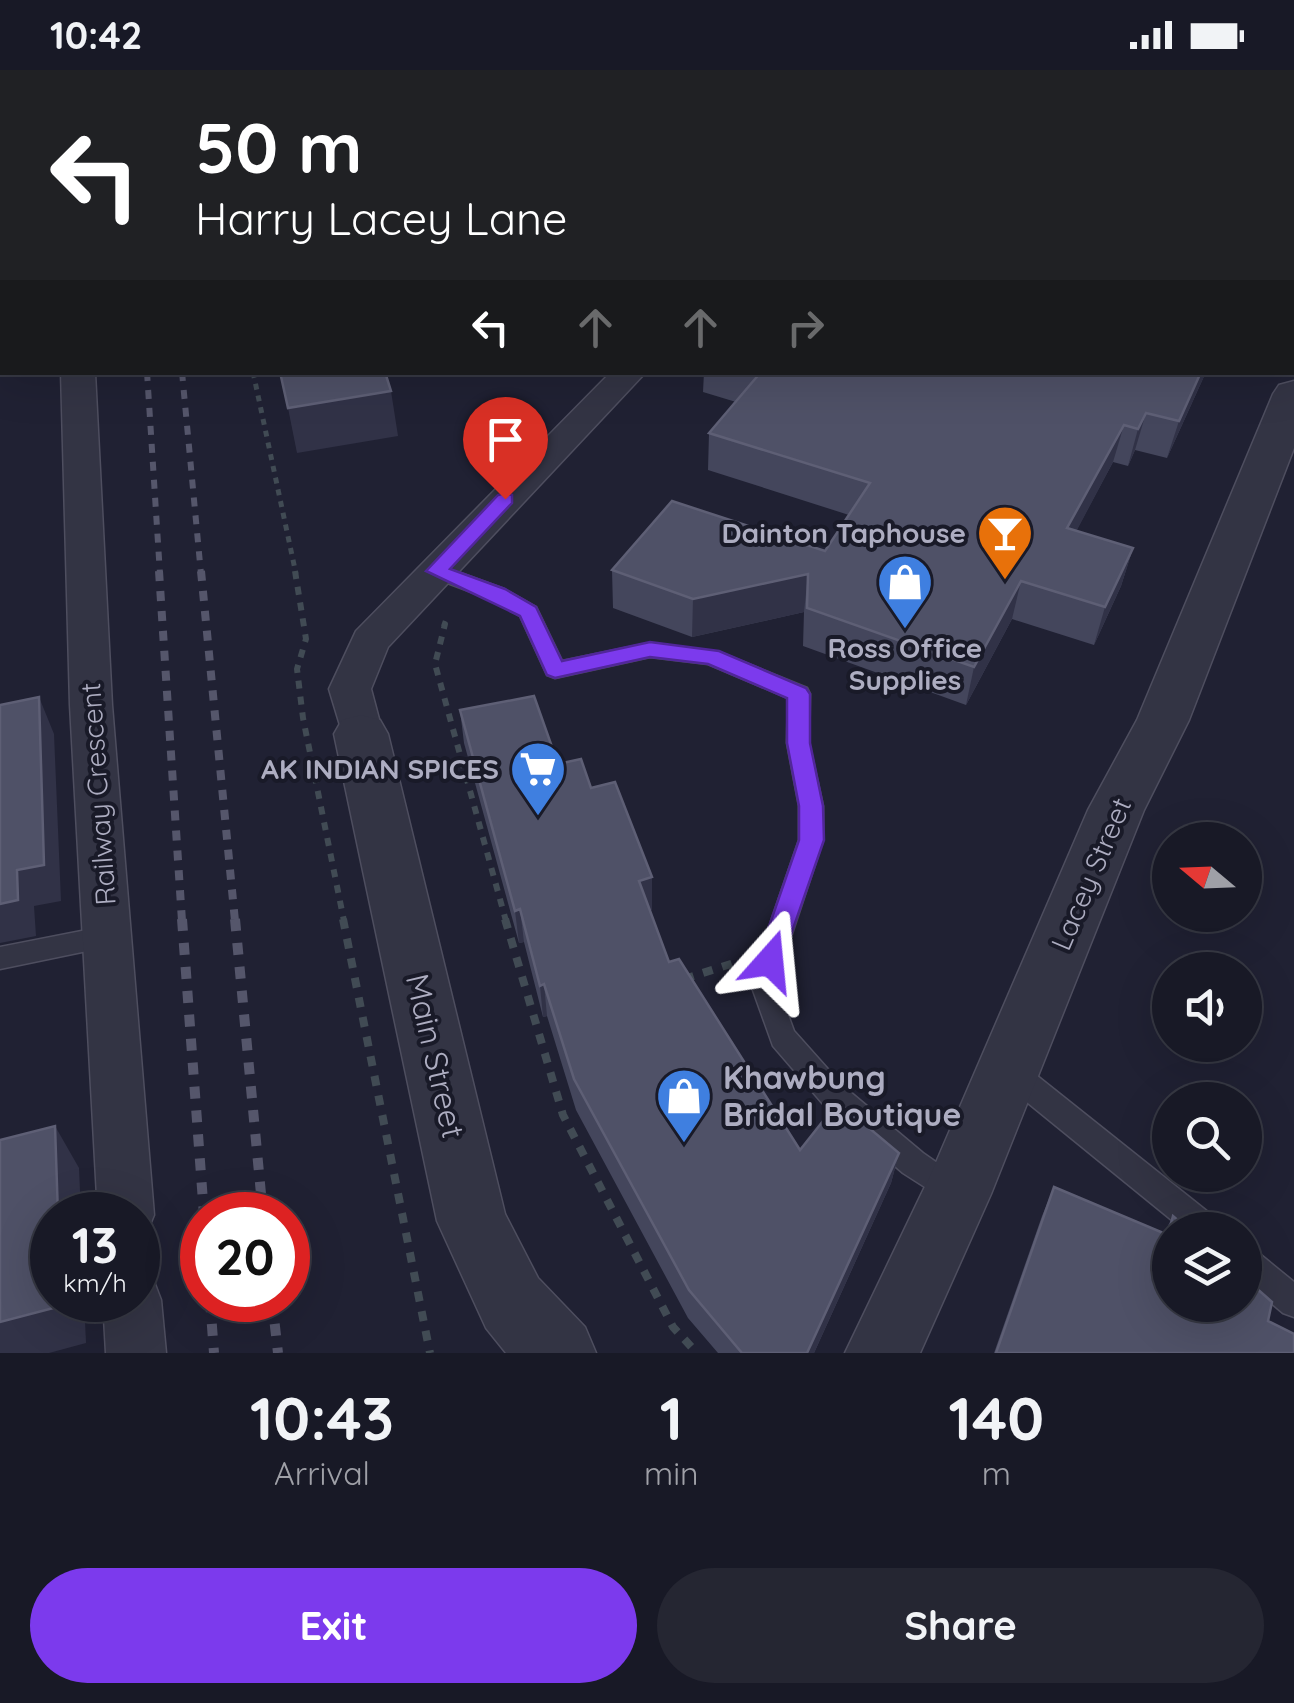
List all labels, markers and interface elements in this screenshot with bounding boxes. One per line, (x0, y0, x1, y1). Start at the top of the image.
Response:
text: 10:42 (50, 11, 142, 59)
text: 50 m (195, 103, 362, 191)
icon: left (30, 110, 160, 240)
text: Harry Lacey Lane (195, 190, 567, 246)
icon: left (463, 300, 518, 355)
icon: ahead (568, 300, 623, 355)
icon: ahead (673, 300, 728, 355)
icon: right (778, 300, 833, 355)
pin (463, 397, 548, 500)
icon: arrive (478, 412, 533, 467)
bar icon: Dainton Taphouse (975, 503, 1035, 582)
place label: Dainton Taphouse (722, 515, 966, 550)
shop icon: Ross Office Supplies (875, 552, 935, 631)
place label: Ross Office Supplies (828, 630, 982, 697)
street label: Railway Crescent (72, 682, 123, 906)
supermarket icon: AK INDIAN SPICES (508, 739, 568, 818)
place label: AK INDIAN SPICES (261, 751, 499, 786)
street label: Lacey Street (1043, 792, 1138, 955)
north arrow (1152, 822, 1262, 932)
map controls (1152, 822, 1262, 1322)
position arrow (718, 909, 822, 1013)
button: sound (1152, 952, 1262, 1062)
street label: Main Street (398, 970, 474, 1142)
place label: Khawbung Bridal Boutique (723, 1057, 961, 1134)
shop icon: Khawbung Bridal Boutique (654, 1066, 714, 1145)
button: search (1152, 1082, 1262, 1192)
speed limit sign: 20 (180, 1192, 310, 1322)
button: layers (1152, 1212, 1262, 1322)
text: 13 (72, 1213, 118, 1276)
text: km/h (63, 1267, 127, 1298)
text: 10:43 (250, 1380, 394, 1455)
text: 1 (660, 1380, 683, 1455)
text: 140 (949, 1380, 1044, 1455)
text: Arrival (274, 1453, 370, 1493)
text: min (644, 1453, 699, 1493)
text: m (982, 1453, 1011, 1493)
button: Exit (30, 1568, 637, 1683)
button: Share (657, 1568, 1264, 1683)

